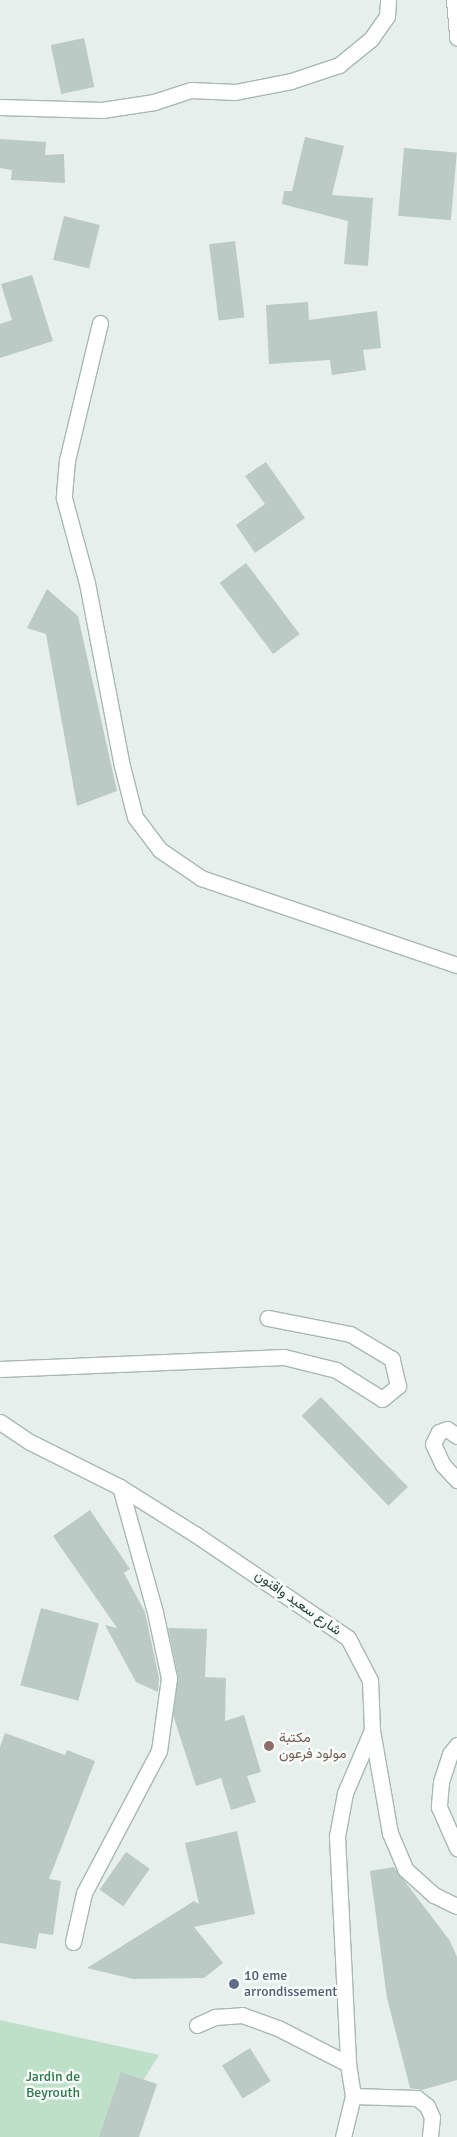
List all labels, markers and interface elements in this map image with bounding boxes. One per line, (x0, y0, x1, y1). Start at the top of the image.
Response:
street label: شارع سعيد واقنون (251, 1567, 345, 1639)
place label: مكتبة مولود فرعون (279, 1730, 346, 1762)
marker: مكتبة مولود فرعون (263, 1740, 275, 1752)
place label: 10 eme arrondissement (244, 1968, 337, 2000)
marker: 10 eme arrondissement (228, 1978, 240, 1990)
park label: Jardin de Beyrouth (26, 2069, 80, 2102)

